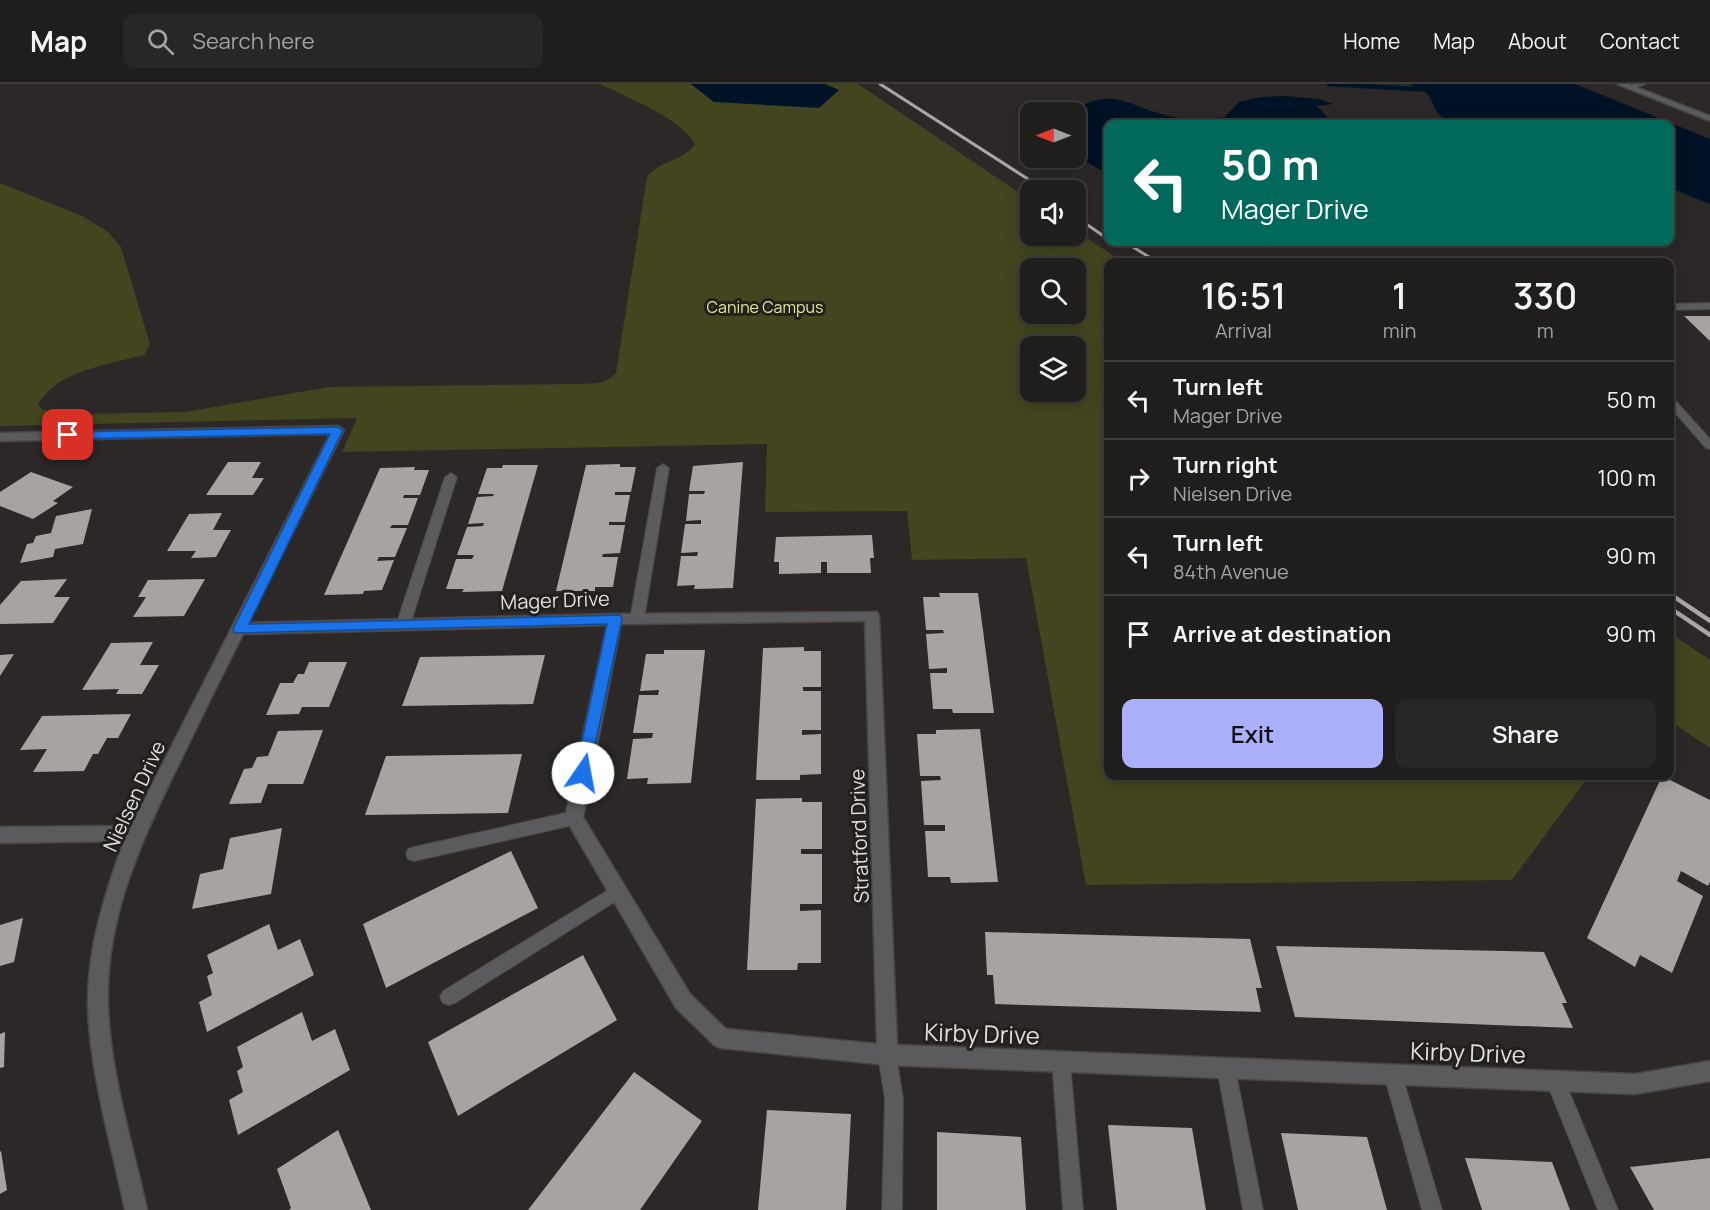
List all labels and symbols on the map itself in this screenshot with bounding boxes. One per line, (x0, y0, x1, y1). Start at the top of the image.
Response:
north arrow (1020, 102, 1086, 168)
park label: Canine Campus (707, 296, 823, 318)
pin (42, 409, 93, 460)
street label: Mager Drive (500, 585, 610, 615)
street label: Nielsen Drive (97, 736, 171, 856)
position arrow (551, 741, 615, 805)
street label: Stratford Drive (843, 768, 875, 904)
street label: Kirby Drive (924, 1014, 1040, 1052)
street label: Kirby Drive (1410, 1033, 1526, 1071)

